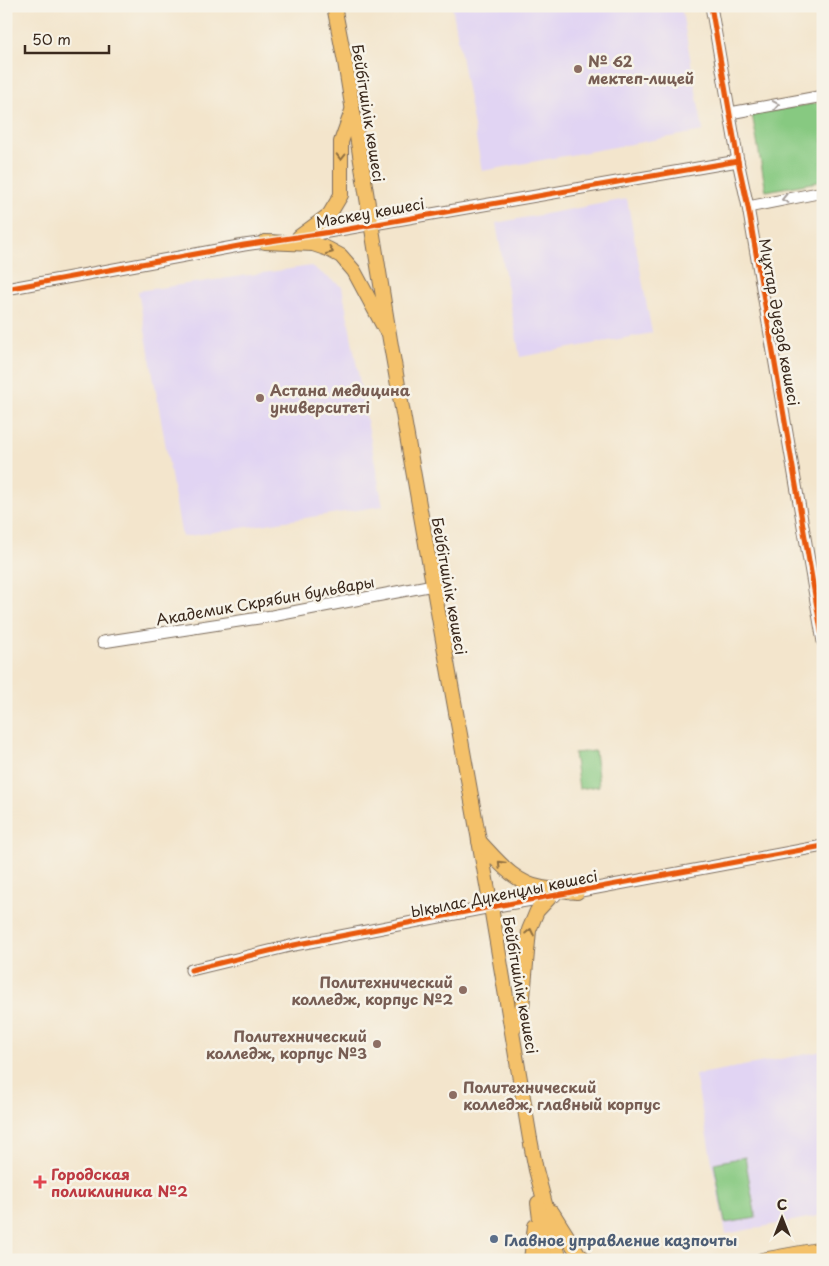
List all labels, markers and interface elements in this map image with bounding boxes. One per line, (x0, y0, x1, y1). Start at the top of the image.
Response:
scale bar (25, 22, 109, 54)
text: 50 m (32, 27, 71, 50)
street label: Бейбітшілік көшесі (347, 42, 391, 184)
place label: № 62 мектеп-лицей (588, 49, 694, 89)
marker: № 62 мектеп-лицей (572, 63, 584, 75)
one-way arrow (772, 100, 781, 110)
one-way arrow (336, 153, 346, 161)
street label: Мәскеу көшесі (314, 191, 426, 233)
one-way arrow (781, 194, 790, 204)
street label: Мұхтар Әуезов көшесі (754, 236, 806, 408)
one-way arrow (325, 244, 334, 255)
place label: Астана медицина университеті (270, 378, 411, 418)
marker: Астана медицина университеті (254, 392, 266, 404)
street label: Бейбітшілік көшесі (427, 515, 473, 657)
street label: Академик Скрябин бульвары (154, 569, 376, 631)
one-way arrow (498, 861, 507, 870)
street label: Ықылас Дүкенұлы көшесі (408, 864, 600, 922)
street label: Бейбітшілік көшесі (498, 914, 544, 1056)
one-way arrow (524, 928, 535, 937)
place label: Политехнический колледж, корпус №2 (291, 970, 453, 1010)
marker: Политехнический колледж, корпус №2 (457, 984, 469, 996)
place label: Политехнический колледж, корпус №3 (206, 1024, 367, 1064)
marker: Политехнический колледж, корпус №3 (371, 1038, 383, 1050)
place label: Политехнический колледж, главный корпус (463, 1075, 661, 1115)
marker: Политехнический колледж, главный корпус (447, 1089, 459, 1101)
place label: Городская поликлиника №2 (51, 1162, 188, 1202)
marker: Городская поликлиника №2 (33, 1175, 47, 1189)
north arrow (756, 1194, 806, 1244)
text: С (777, 1194, 787, 1215)
place label: Главное управление казпочты (504, 1228, 737, 1251)
marker: Главное управление казпочты (488, 1233, 500, 1245)

